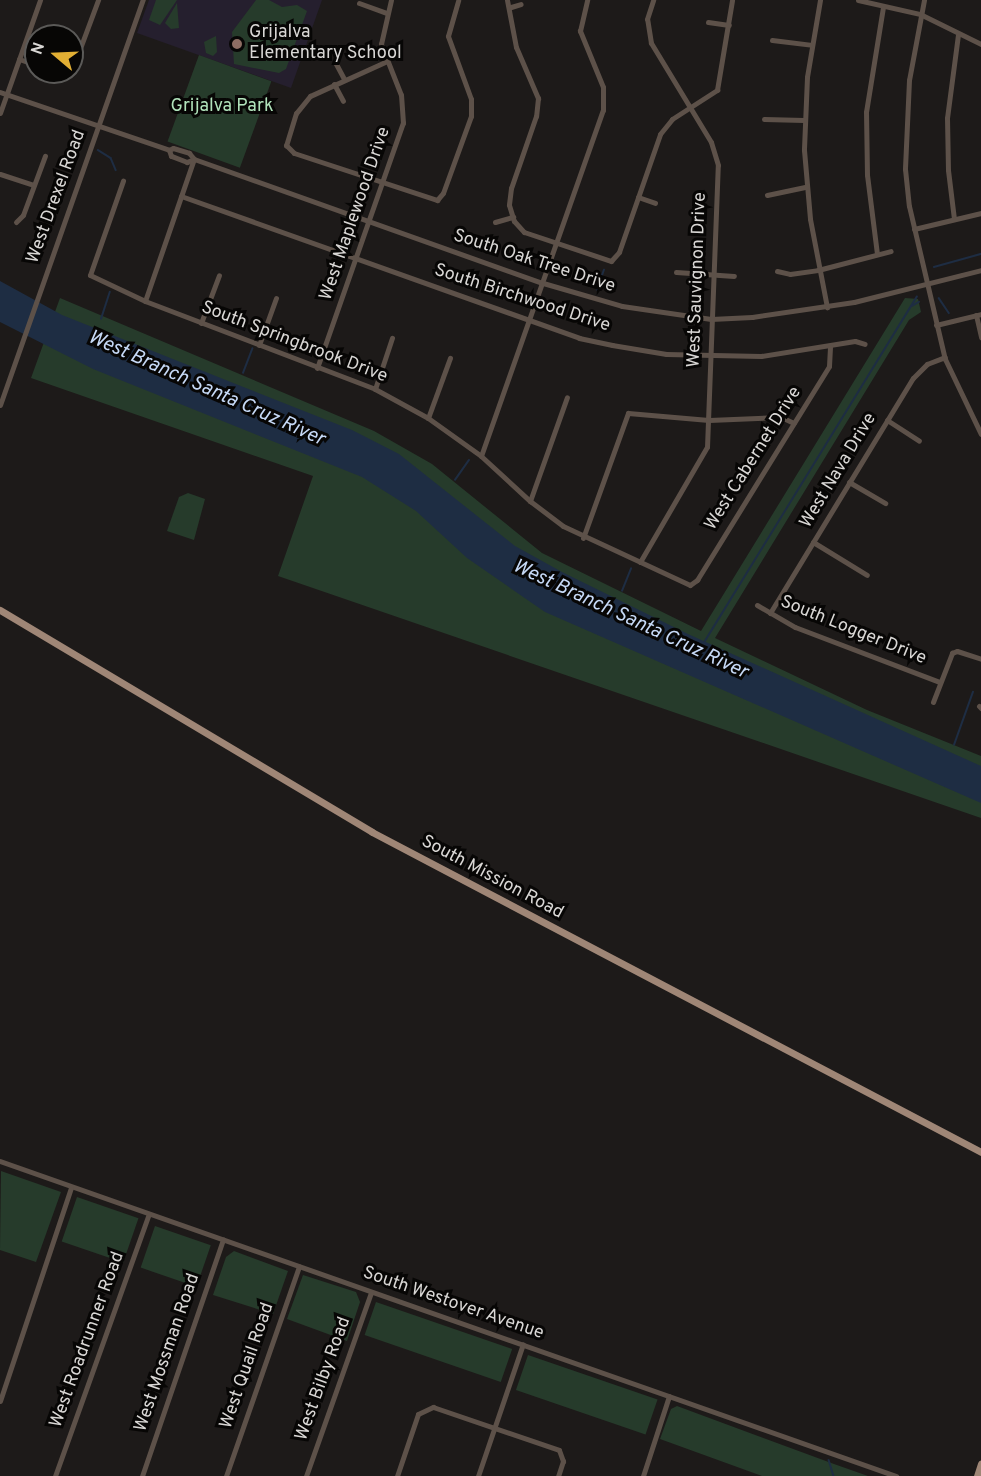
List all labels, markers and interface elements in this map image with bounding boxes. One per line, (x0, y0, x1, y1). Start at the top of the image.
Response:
place label: Grijalva Elementary School (249, 23, 402, 66)
north arrow (24, 24, 84, 84)
marker: Grijalva Elementary School (230, 37, 244, 51)
text: N (28, 40, 50, 57)
park label: Grijalva Park (171, 96, 273, 118)
street label: West Maplewood Drive (316, 124, 396, 304)
street label: West Drexel Road (23, 127, 91, 267)
street label: West Sauvignon Drive (684, 192, 712, 368)
street label: South Oak Tree Drive (450, 226, 618, 298)
street label: South Birchwood Drive (431, 260, 613, 338)
street label: South Springbrook Drive (198, 297, 390, 389)
water label: West Branch Santa Cruz River (84, 326, 328, 452)
street label: West Cabernet Drive (701, 383, 807, 535)
street label: West Nava Drive (796, 410, 882, 532)
water label: West Branch Santa Cruz River (509, 555, 751, 685)
street label: South Logger Drive (777, 592, 929, 670)
street label: South Mission Road (417, 831, 567, 925)
street label: West Roadrunner Road (46, 1249, 130, 1431)
street label: South Westover Avenue (359, 1263, 547, 1345)
street label: West Mossman Road (131, 1271, 205, 1435)
street label: West Quail Road (216, 1300, 280, 1432)
street label: West Bilby Road (292, 1314, 356, 1444)

